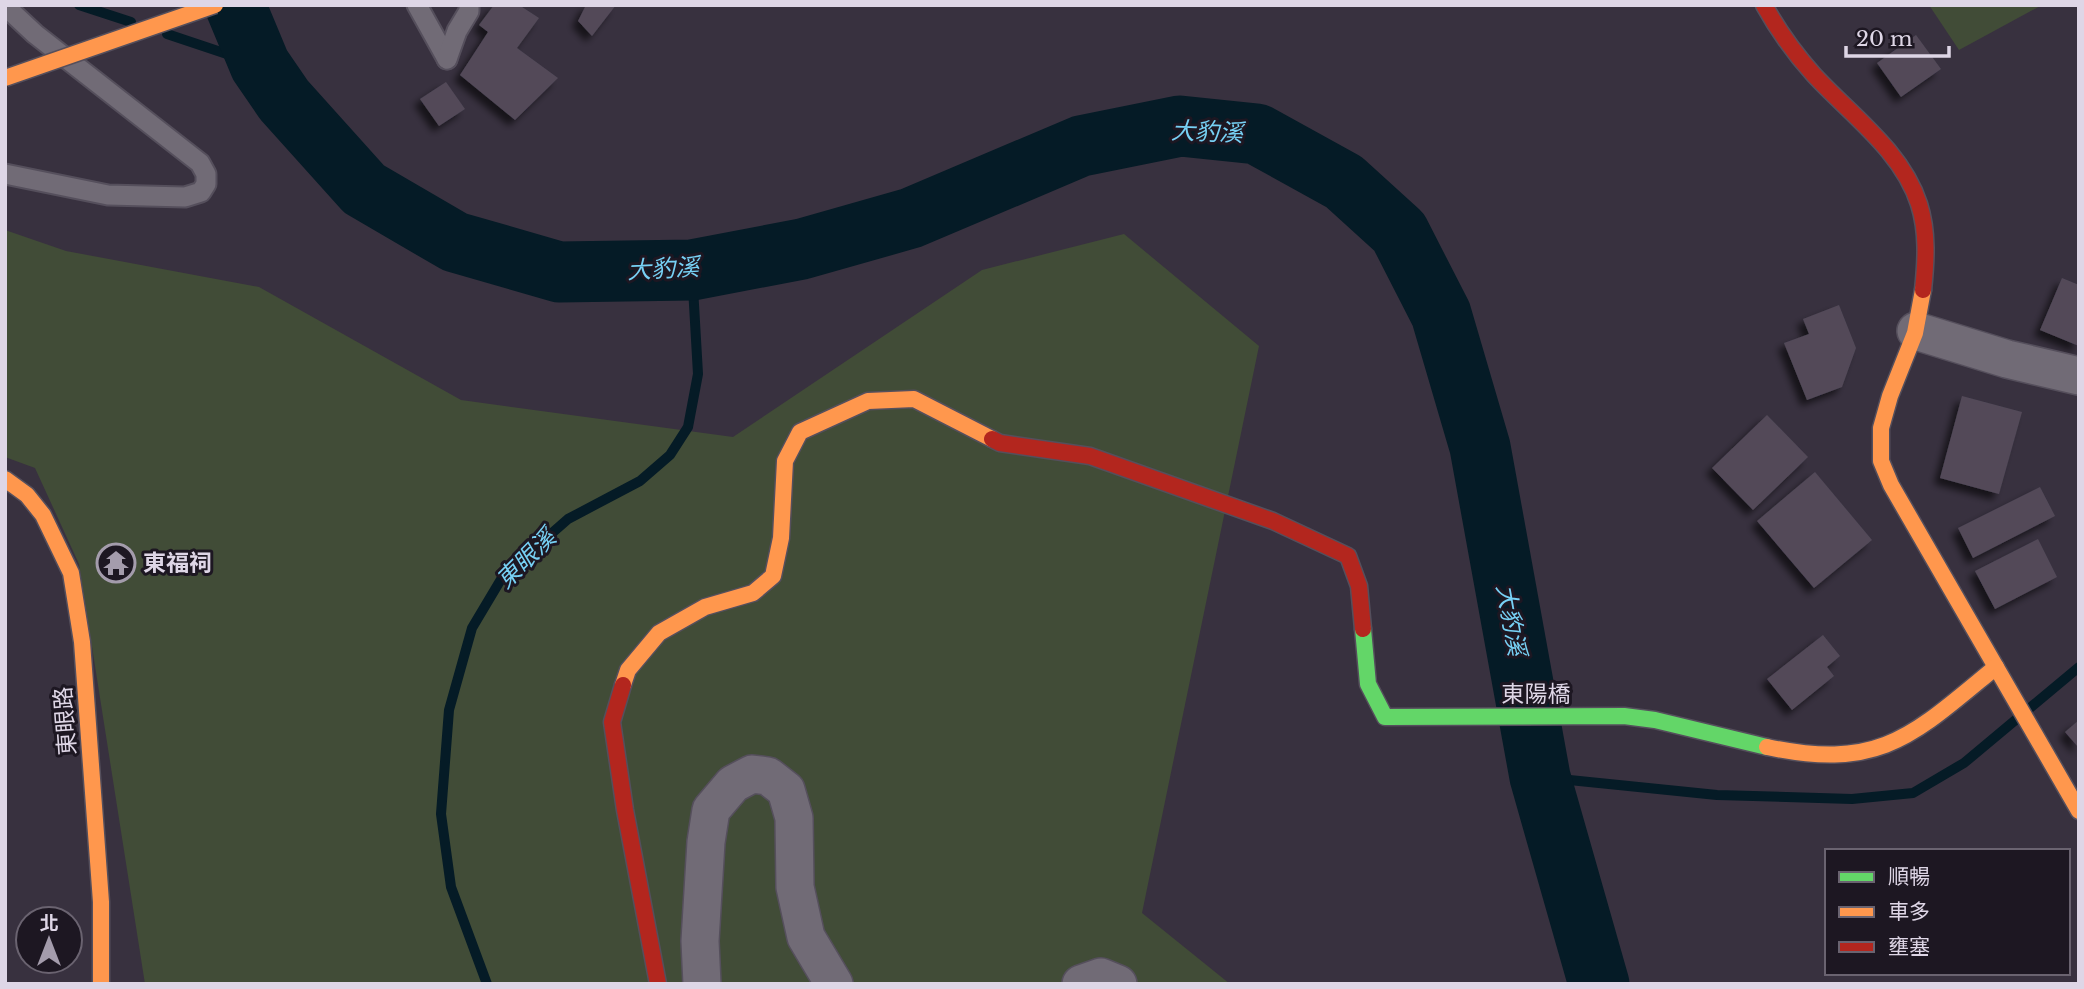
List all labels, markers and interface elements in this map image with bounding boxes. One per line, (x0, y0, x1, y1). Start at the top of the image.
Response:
scale bar (1846, 14, 1949, 58)
text: 20 m (1856, 26, 1913, 52)
water label: 大豹溪 (1171, 116, 1246, 147)
water label: 大豹溪 (626, 252, 703, 285)
water label: 東眼溪 (490, 521, 563, 594)
temple icon: 東福祠 (95, 542, 137, 584)
place label: 東福祠 (143, 549, 212, 577)
water label: 大豹溪 (1491, 582, 1533, 661)
street label: 東陽橋 (1502, 680, 1571, 708)
street label: 東眼路 (49, 686, 81, 756)
legend (1825, 849, 2070, 975)
text: 順暢 (1888, 864, 1930, 890)
text: 車多 (1888, 899, 1930, 925)
north arrow (14, 905, 84, 975)
text: 北 (39, 912, 59, 935)
text: 壅塞 (1888, 934, 1930, 960)

